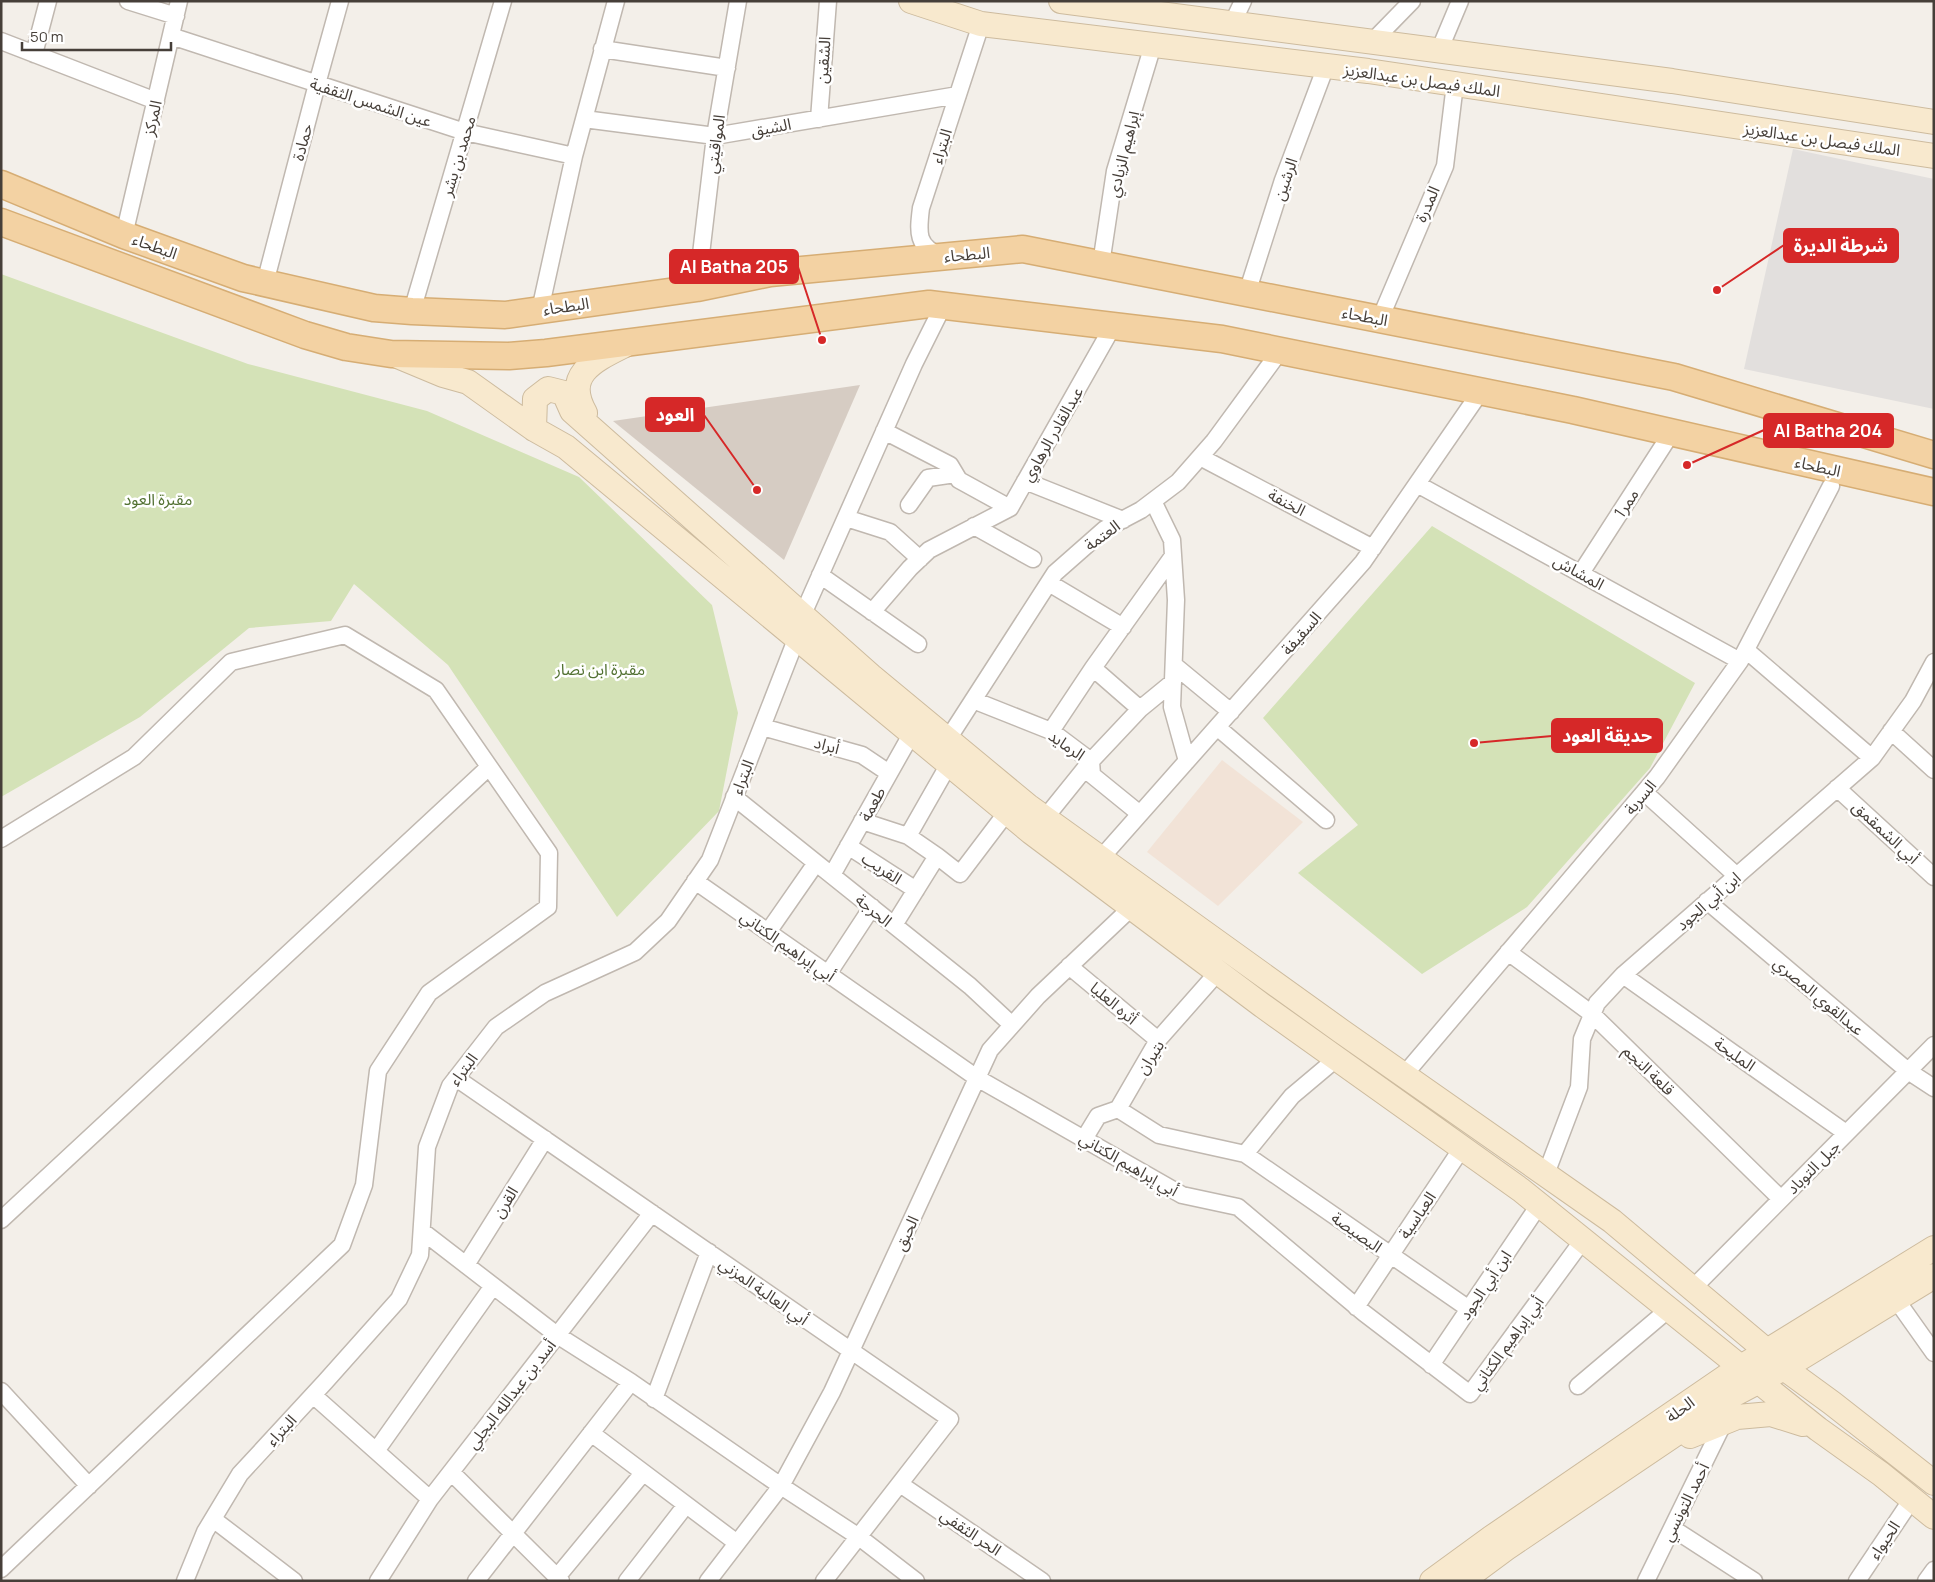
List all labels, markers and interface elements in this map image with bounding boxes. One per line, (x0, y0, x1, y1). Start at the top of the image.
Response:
scale bar (22, 20, 171, 52)
text: 50 m (30, 26, 64, 47)
street label: الشقين (810, 36, 836, 84)
street label: الملك فيصل بن عبدالعزيز (1341, 58, 1502, 102)
street label: عين الشمس الثقفية (307, 72, 435, 132)
street label: المركز (137, 98, 167, 139)
street label: إبراهيم الزيادي (1102, 108, 1146, 200)
street label: محمد بن بشر (435, 113, 481, 200)
street label: المواقيتي (700, 113, 732, 175)
street label: الشيق (749, 113, 793, 141)
street label: الملك فيصل بن عبدالعزيز (1741, 117, 1902, 161)
street label: حمادة (287, 121, 317, 163)
street label: البتراء (925, 126, 957, 166)
street label: الرشين (1267, 155, 1303, 203)
street label: المدرة (1409, 182, 1445, 226)
street label: البطحاء (130, 228, 180, 264)
callout: شرطة الديرة (1784, 229, 1898, 262)
text: شرطة الديرة (1794, 233, 1888, 257)
street label: البطحاء (943, 241, 991, 267)
callout: Al Batha 205 (670, 250, 798, 283)
text: Al Batha 205 (680, 254, 788, 278)
street label: البطحاء (542, 292, 590, 320)
street label: البطحاء (1340, 301, 1390, 331)
street label: عبدالقادر الرهاوي (1016, 383, 1090, 486)
callout: العود (646, 398, 704, 431)
text: العود (656, 402, 694, 426)
callout: Al Batha 204 (1764, 414, 1893, 447)
text: Al Batha 204 (1774, 418, 1883, 442)
street label: البطحاء (1793, 450, 1843, 482)
street label: الخنفة (1264, 483, 1310, 521)
street label: ممر1 (1609, 484, 1643, 522)
park label: مقبرة العود (124, 488, 192, 510)
street label: العتمة (1080, 515, 1124, 555)
street label: المشاش (1550, 549, 1608, 595)
street label: السقيفة (1276, 606, 1326, 660)
park label: مقبرة ابن نصار (554, 658, 645, 680)
callout: حديقة العود (1552, 719, 1662, 752)
text: حديقة العود (1562, 723, 1652, 747)
street label: الرمايد (1044, 725, 1090, 765)
street label: أبراد (812, 731, 842, 759)
street label: البتراء (725, 756, 759, 798)
street label: السربة (1619, 775, 1661, 819)
street label: طعمة (854, 783, 890, 825)
street label: أبي الشمقمق (1847, 795, 1924, 870)
street label: القريب (858, 847, 906, 889)
street label: ابن أبي الجود (1671, 867, 1746, 937)
street label: الحرجة (851, 889, 897, 931)
street label: أبي إبراهيم الكتاني (735, 905, 840, 988)
street label: عبدالقوي المصري (1768, 952, 1869, 1042)
street label: أثره العليا (1086, 977, 1142, 1029)
street label: المليحة (1710, 1032, 1760, 1076)
street label: بتيران (1131, 1036, 1169, 1078)
street label: قلعة النجم (1617, 1040, 1680, 1102)
street label: البتراء (443, 1048, 483, 1090)
street label: أبي إبراهيم الكتاني (1074, 1127, 1183, 1203)
street label: جبل التوباد (1781, 1135, 1845, 1199)
street label: القرن (487, 1182, 523, 1222)
street label: العباسية (1393, 1187, 1441, 1243)
street label: البصيصة (1327, 1206, 1387, 1258)
street label: الحبق (888, 1212, 924, 1254)
street label: ابن أبي الجود (1454, 1246, 1518, 1325)
street label: أبي العالية المزني (714, 1252, 813, 1331)
street label: أبي إبراهيم الكتاني (1465, 1292, 1550, 1396)
street label: أسد بن عبدالله البجلي (461, 1335, 562, 1454)
street label: الحلة (1661, 1391, 1699, 1427)
street label: البتراء (261, 1409, 301, 1451)
street label: أحمد التونسي (1656, 1459, 1716, 1546)
street label: الحر الثقفي (935, 1504, 1006, 1562)
street label: الحيواء (1863, 1516, 1905, 1564)

